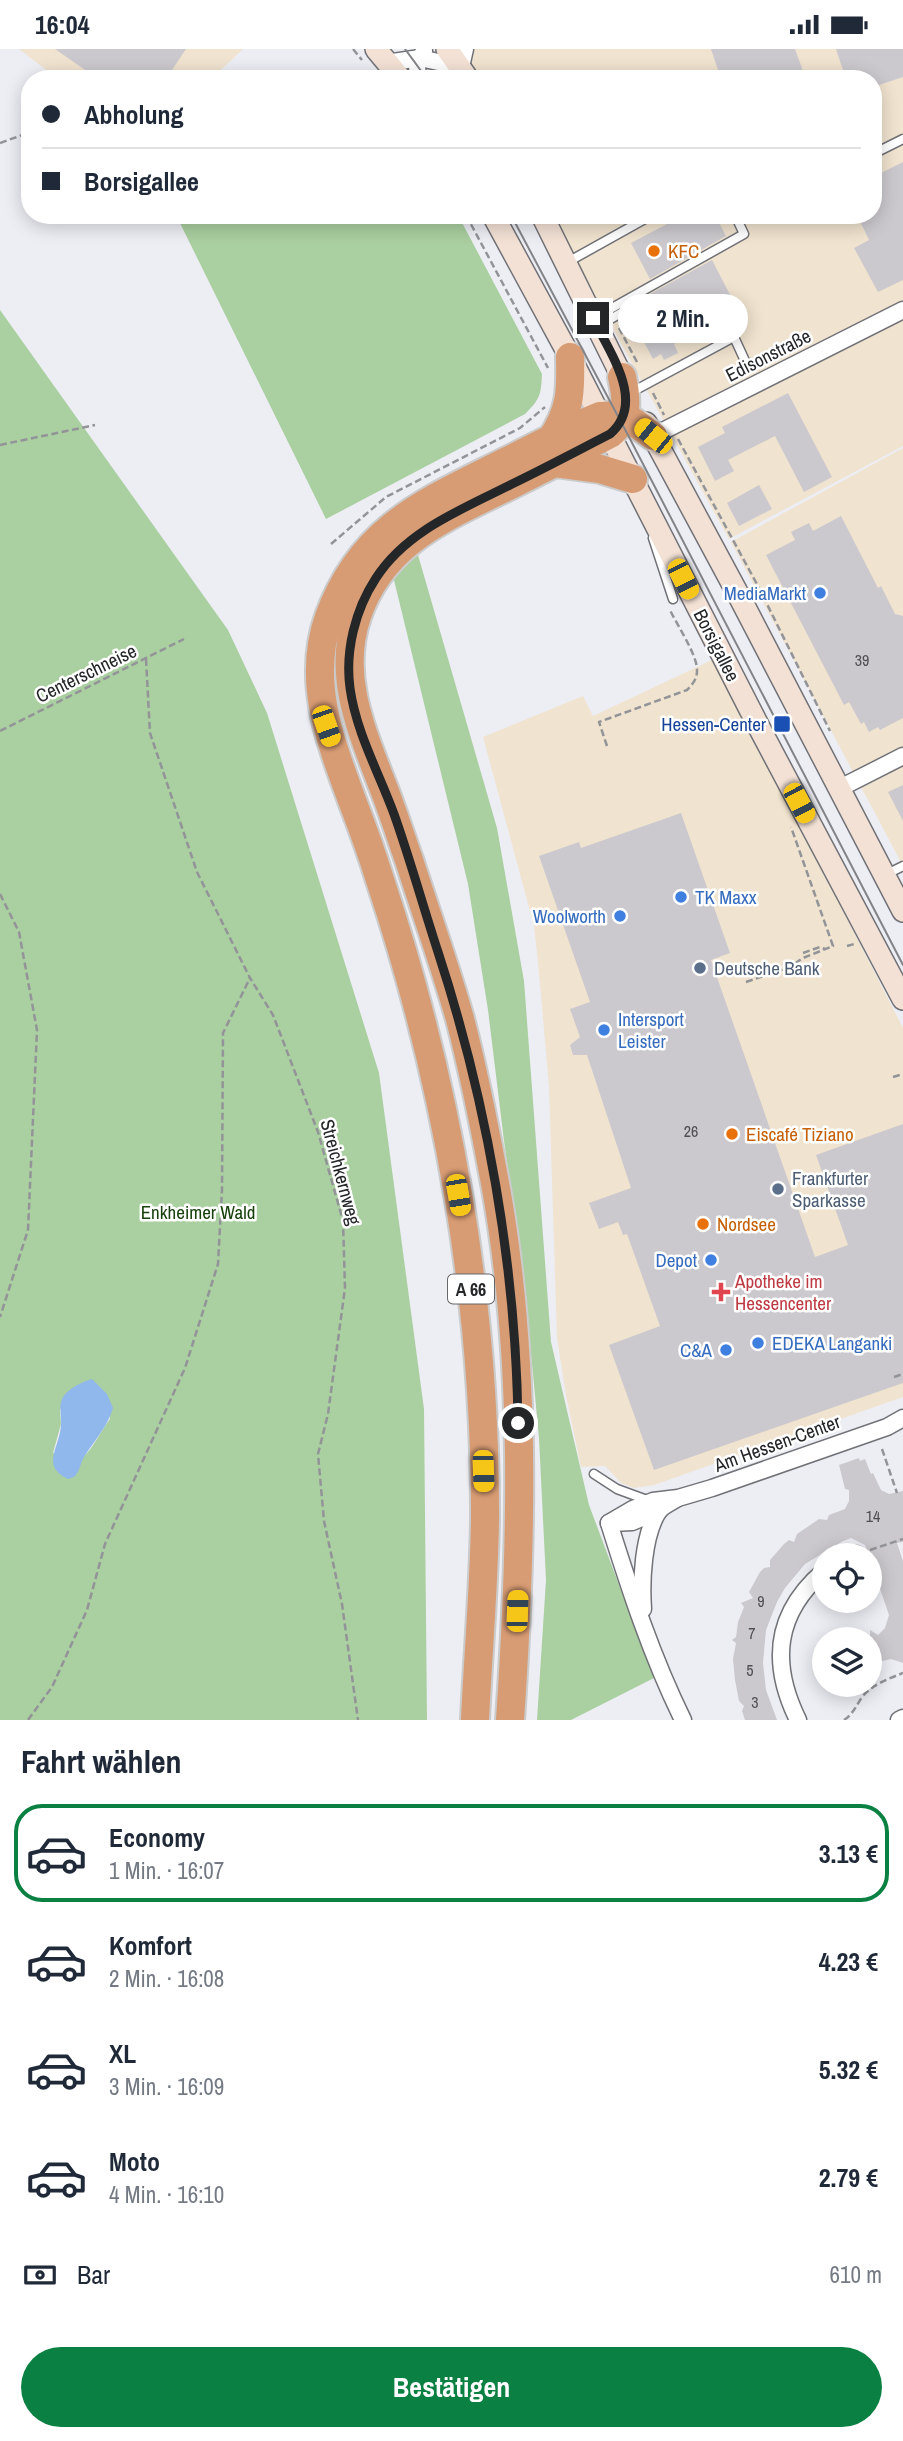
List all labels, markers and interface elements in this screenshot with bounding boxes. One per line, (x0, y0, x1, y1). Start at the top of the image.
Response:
text: 16:04 (35, 7, 90, 42)
text: Abholung (84, 97, 183, 132)
text: Borsigallee (84, 164, 199, 199)
place label: KFC (668, 238, 699, 264)
marker: KFC (646, 243, 662, 259)
callout: 2 Min. (618, 293, 747, 343)
route end (577, 302, 609, 334)
text: 2 Min. (656, 303, 710, 334)
street label: Edisonstraße (721, 322, 815, 388)
car (631, 415, 676, 457)
car (665, 556, 702, 602)
place label: MediaMarkt (724, 580, 807, 606)
marker: MediaMarkt (812, 585, 828, 601)
street label: Borsigallee (688, 604, 746, 686)
street label: Centerschneise (31, 637, 141, 709)
house number: 39 (855, 649, 869, 671)
car (310, 703, 343, 749)
place label: Hessen-Center (661, 711, 767, 737)
marker: Hessen-Center (772, 714, 792, 734)
car (780, 780, 819, 826)
place label: TK Maxx (695, 884, 757, 910)
marker: TK Maxx (673, 889, 689, 905)
place label: Woolworth (533, 903, 606, 929)
marker: Woolworth (612, 908, 628, 924)
place label: Deutsche Bank (714, 955, 820, 981)
marker: Deutsche Bank (692, 960, 708, 976)
place label: Intersport Leister (618, 1006, 684, 1054)
marker: Intersport Leister (596, 1022, 612, 1038)
street label: Streichkernweg (314, 1116, 368, 1228)
house number: 26 (684, 1120, 698, 1142)
place label: Eiscafé Tiziano (746, 1121, 854, 1147)
marker: Eiscafé Tiziano (724, 1126, 740, 1142)
place label: Frankfurter Sparkasse (792, 1165, 869, 1213)
car (445, 1172, 472, 1218)
marker: Frankfurter Sparkasse (770, 1181, 786, 1197)
park label: Enkheimer Wald (141, 1199, 255, 1225)
place label: Nordsee (717, 1211, 776, 1237)
marker: Nordsee (695, 1216, 711, 1232)
place label: Depot (655, 1247, 698, 1273)
marker: Depot (703, 1252, 719, 1268)
place label: Apotheke im Hessencenter (734, 1268, 832, 1316)
road number: A 66 (448, 1275, 494, 1303)
marker: Apotheke im Hessencenter (713, 1284, 729, 1300)
place label: EDEKA Langanki (772, 1330, 892, 1356)
marker: EDEKA Langanki (750, 1335, 766, 1351)
place label: C&A (680, 1337, 713, 1363)
marker: C&A (718, 1342, 734, 1358)
route start (502, 1407, 534, 1439)
street label: Am Hessen-Center (709, 1408, 844, 1478)
car (472, 1450, 495, 1492)
house number: 14 (866, 1505, 880, 1527)
map controls (812, 1543, 882, 1697)
button: locate (812, 1543, 882, 1613)
car (506, 1590, 529, 1632)
house number: 9 (757, 1590, 765, 1612)
house number: 7 (748, 1622, 756, 1644)
button: layers (812, 1627, 882, 1697)
house number: 5 (746, 1659, 754, 1681)
house number: 3 (751, 1691, 759, 1713)
text: Fahrt wählen (21, 1740, 182, 1783)
text: Economy (109, 1820, 205, 1855)
icon: car (25, 1822, 88, 1885)
text: 3.13 € (819, 1836, 878, 1871)
text: 1 Min. · 16:07 (109, 1855, 224, 1886)
text: Komfort (109, 1928, 192, 1963)
icon: car (25, 1930, 88, 1993)
text: 4.23 € (819, 1944, 878, 1979)
text: 2 Min. · 16:08 (109, 1963, 224, 1994)
text: XL (109, 2036, 136, 2071)
icon: car (25, 2038, 88, 2101)
text: 5.32 € (819, 2052, 878, 2087)
text: 3 Min. · 16:09 (109, 2071, 224, 2102)
text: Moto (109, 2144, 160, 2179)
icon: car (25, 2146, 88, 2209)
text: 2.79 € (819, 2160, 878, 2195)
text: 4 Min. · 16:10 (109, 2179, 224, 2210)
icon: cash (21, 2256, 59, 2294)
text: Bar (77, 2257, 110, 2292)
text: 610 m (830, 2259, 882, 2290)
button: Bestätigen (21, 2347, 882, 2427)

